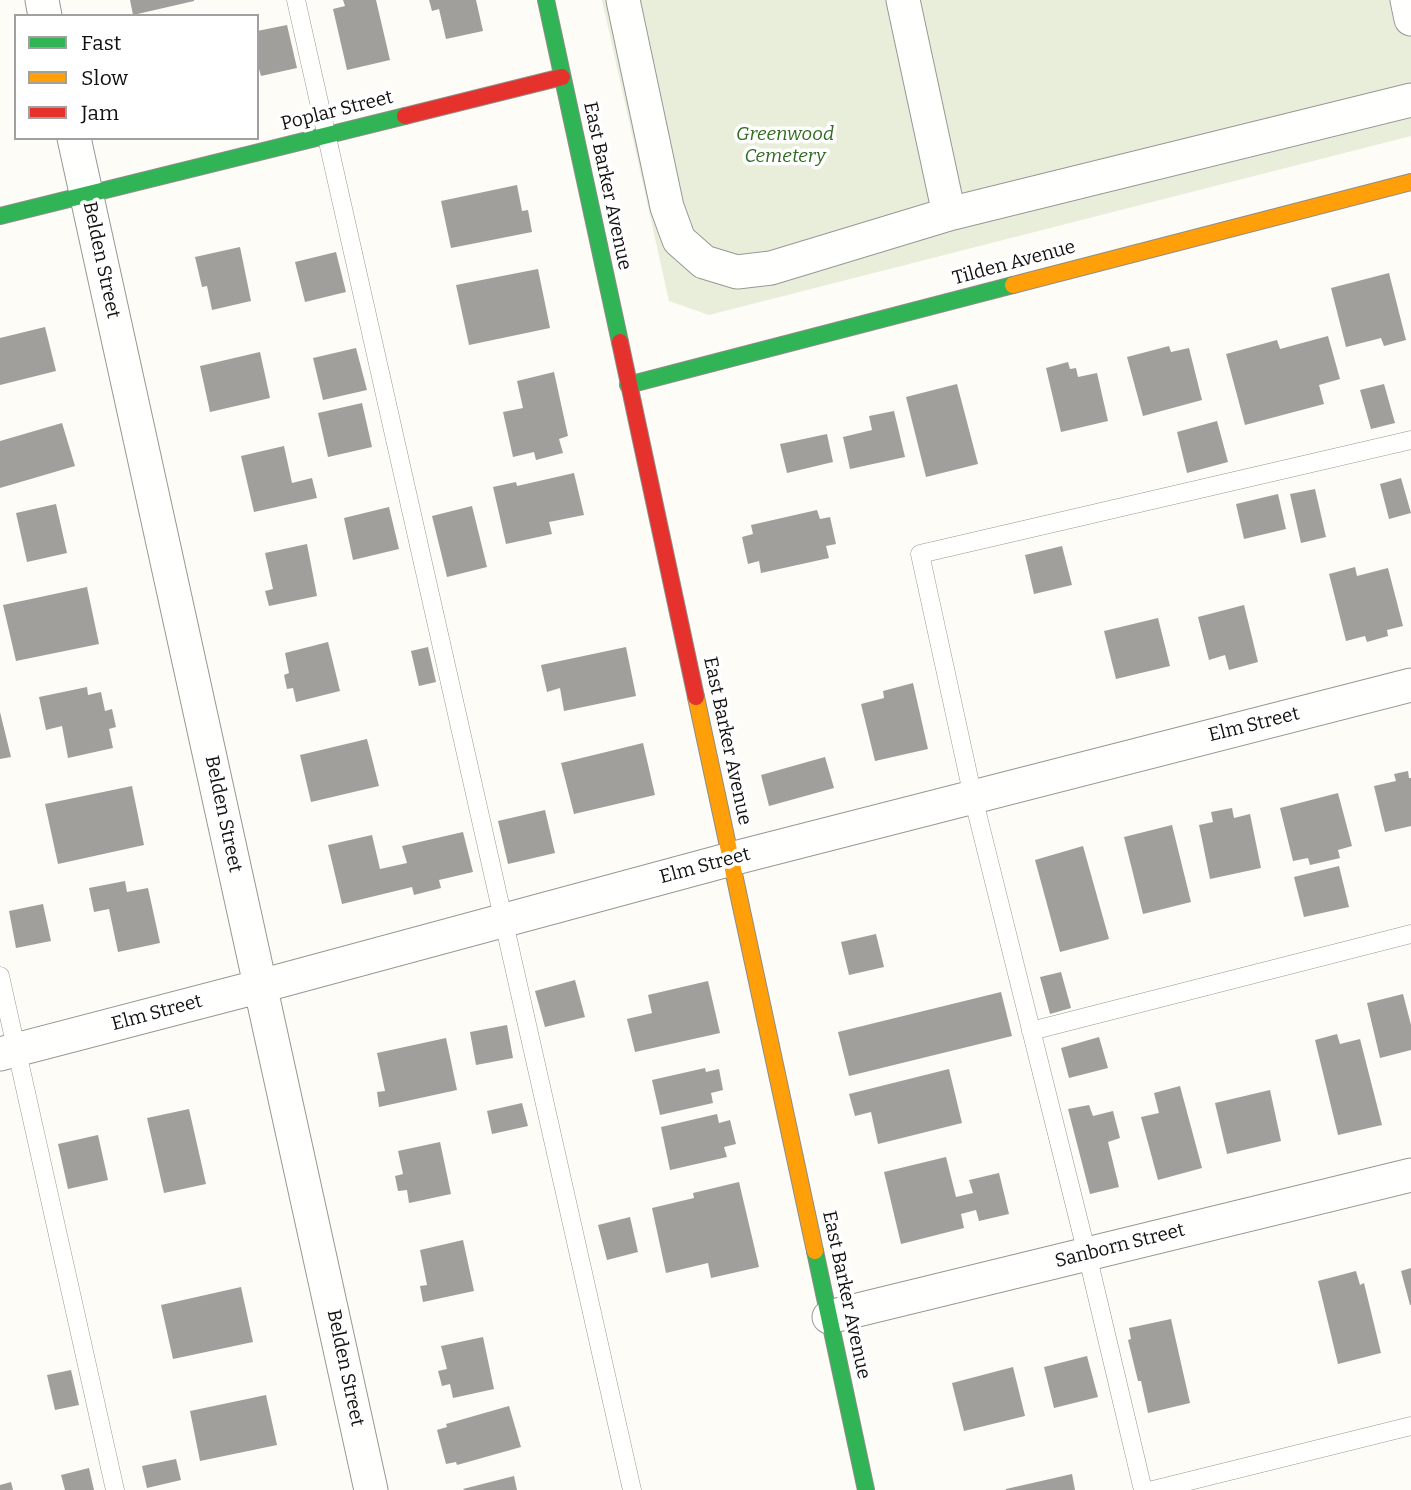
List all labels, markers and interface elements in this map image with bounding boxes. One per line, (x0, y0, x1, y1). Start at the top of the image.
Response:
legend (14, 14, 259, 140)
text: Fast (81, 30, 121, 56)
text: Slow (81, 65, 128, 91)
street label: Poplar Street (279, 86, 395, 136)
text: Jam (81, 100, 119, 126)
street label: East Barker Avenue (578, 100, 636, 272)
park label: Greenwood Cemetery (736, 124, 834, 168)
street label: Belden Street (77, 199, 125, 321)
street label: Tilden Avenue (950, 236, 1078, 290)
street label: East Barker Avenue (698, 655, 756, 827)
street label: Elm Street (1206, 703, 1302, 747)
street label: Belden Street (199, 753, 247, 875)
street label: Elm Street (657, 843, 753, 889)
street label: Elm Street (109, 990, 205, 1036)
street label: East Barker Avenue (817, 1209, 875, 1381)
street label: Sanborn Street (1053, 1219, 1187, 1273)
street label: Belden Street (321, 1307, 369, 1429)

